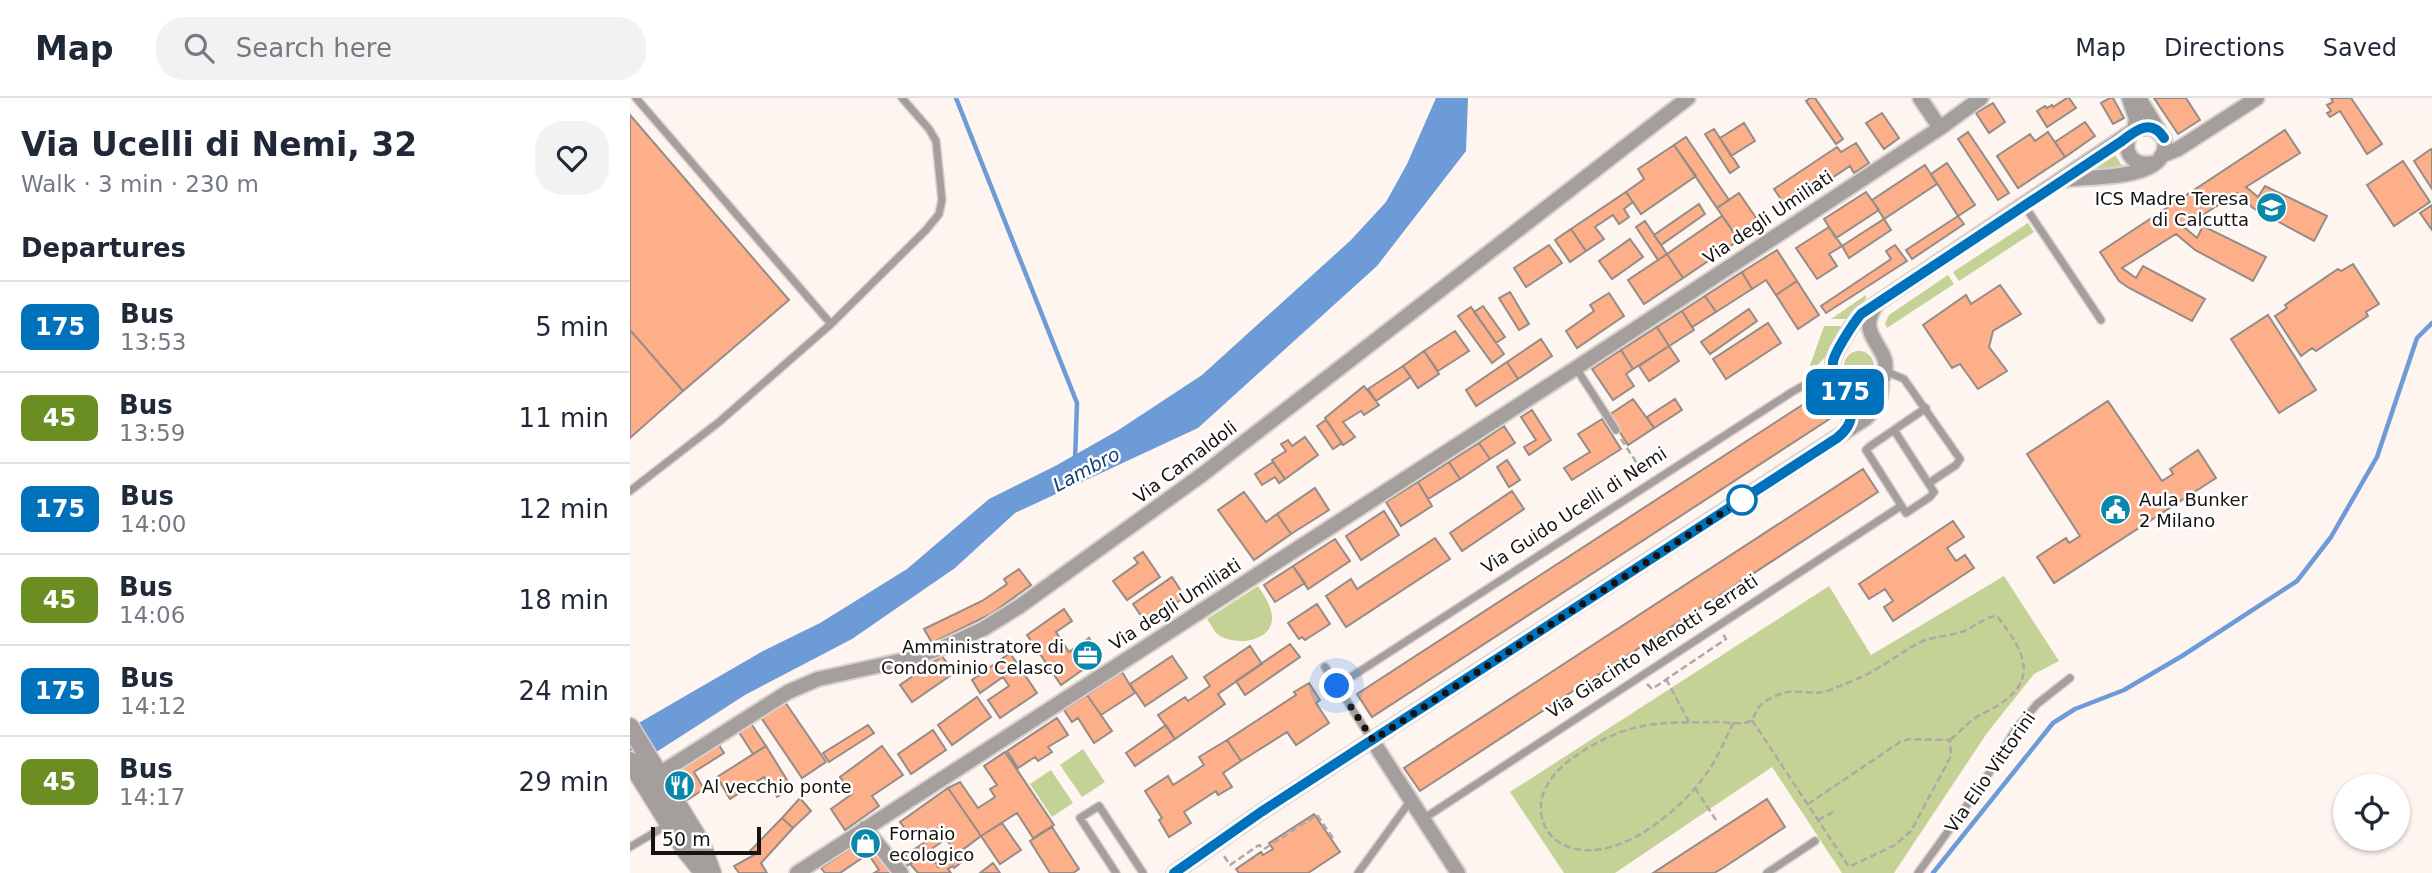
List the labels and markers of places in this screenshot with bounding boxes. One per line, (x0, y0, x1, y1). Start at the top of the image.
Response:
place label: ICS Madre Teresa di Calcutta (2095, 188, 2249, 230)
school or university icon: ICS Madre Teresa di Calcutta (2255, 191, 2289, 225)
unlabelled marker (1727, 485, 1757, 515)
place label: Aula Bunker 2 Milano (2139, 489, 2248, 531)
public building icon: Aula Bunker 2 Milano (2099, 492, 2133, 526)
place label: Amministratore di Condominio Celasco (881, 636, 1064, 678)
office icon: Amministratore di Condominio Celasco (1070, 639, 1104, 673)
restaurant icon: Al vecchio ponte (662, 769, 696, 803)
place label: Al vecchio ponte (702, 776, 852, 797)
place label: Fornaio ecologico (889, 823, 974, 865)
shop icon: Fornaio ecologico (849, 826, 883, 860)

